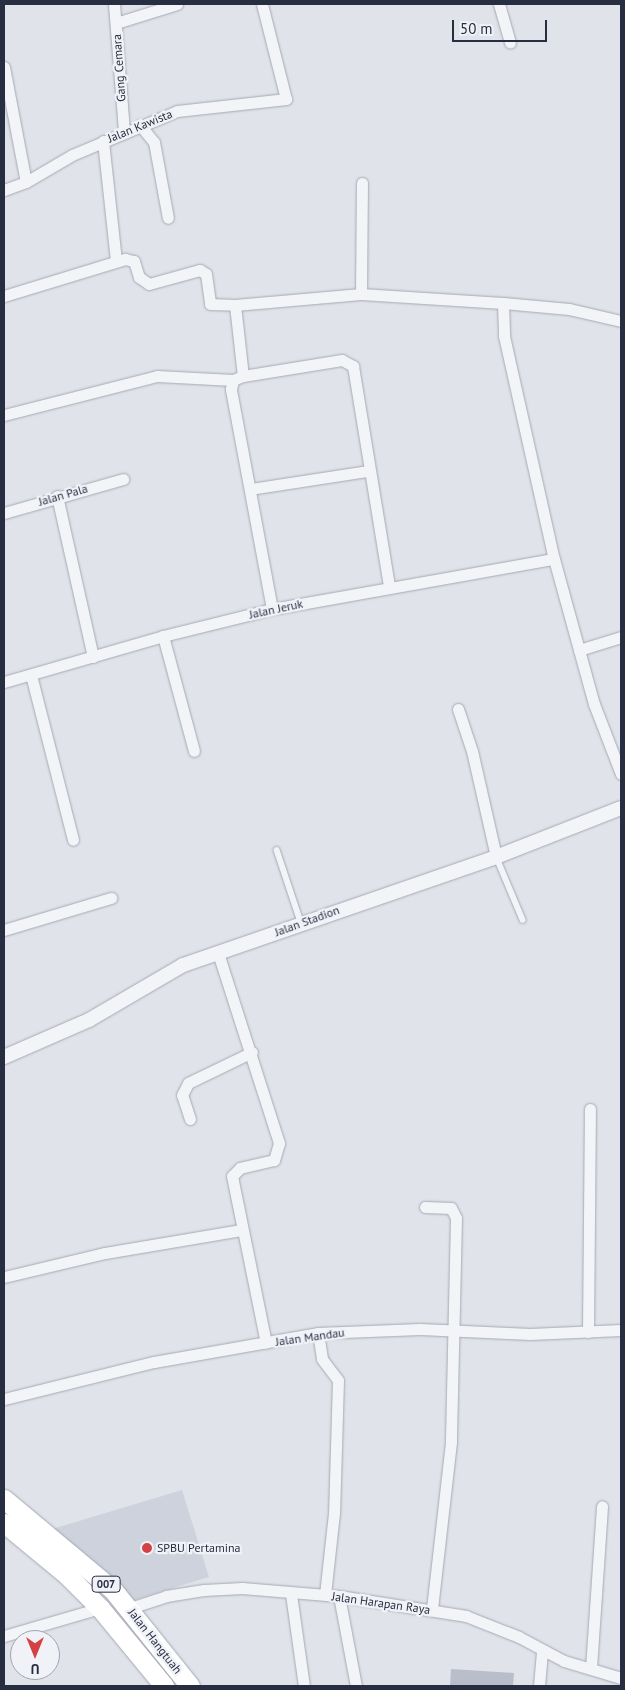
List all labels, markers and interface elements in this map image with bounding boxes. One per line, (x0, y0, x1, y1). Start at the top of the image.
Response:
scale bar (455, 10, 550, 42)
text: 50 m (460, 19, 493, 38)
street label: Gang Cemara (109, 34, 129, 102)
street label: Jalan Kawista (105, 106, 175, 146)
street label: Jalan Pala (37, 481, 89, 509)
street label: Jalan Jeruk (248, 596, 304, 622)
street label: Jalan Stadion (273, 903, 341, 939)
street label: Jalan Mandau (275, 1325, 345, 1349)
place label: SPBU Pertamina (157, 1541, 240, 1555)
marker: SPBU Pertamina (141, 1542, 153, 1554)
road number: 007 (91, 1576, 121, 1592)
street label: Jalan Harapan Raya (331, 1589, 431, 1617)
street label: Jalan Hangtuah (125, 1606, 185, 1676)
north arrow (10, 1630, 60, 1680)
text: U (31, 1660, 39, 1678)

